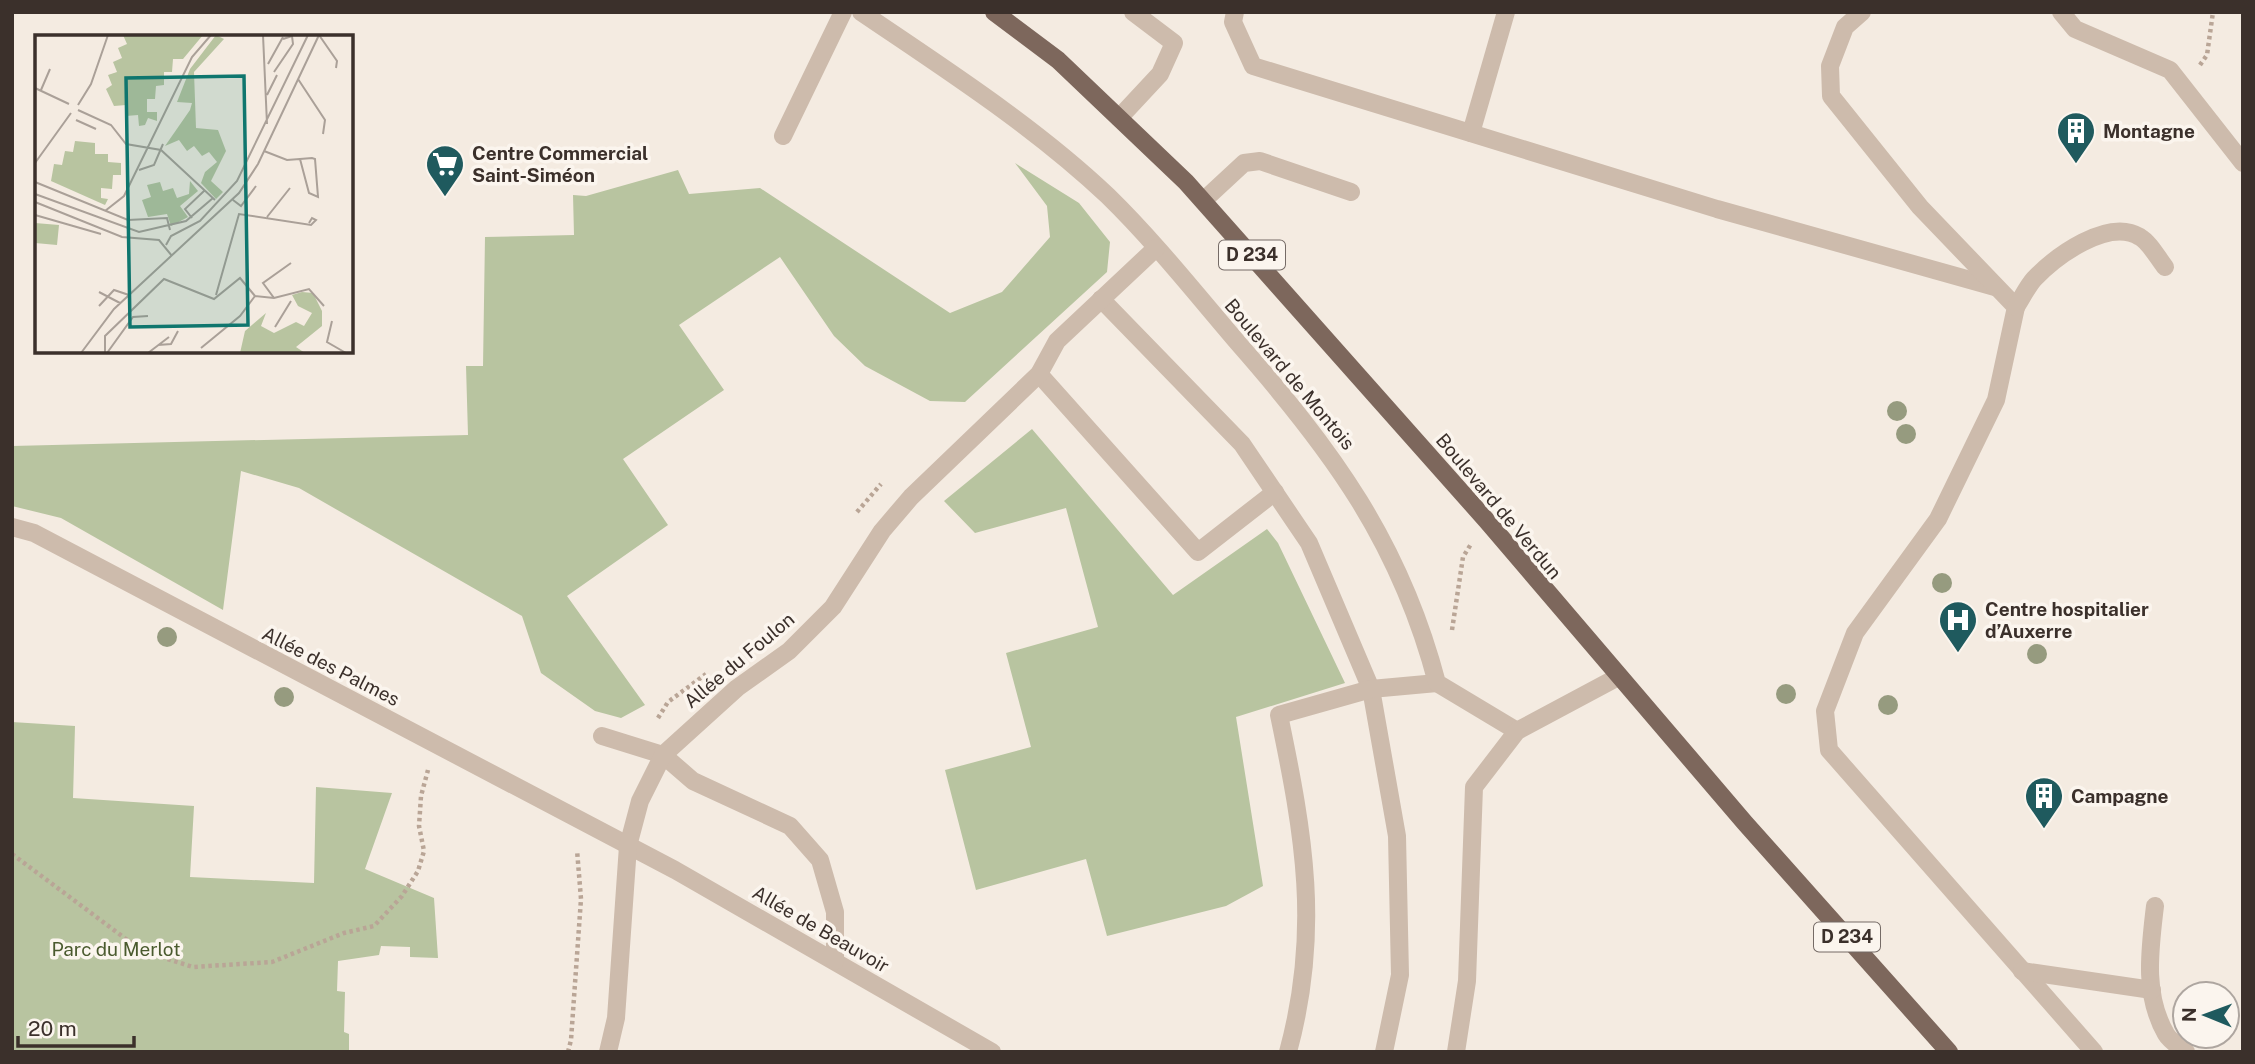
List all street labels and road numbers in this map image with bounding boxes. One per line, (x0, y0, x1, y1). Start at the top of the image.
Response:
road number: D 234 (1219, 241, 1285, 270)
street label: Boulevard de Montois (1220, 294, 1360, 454)
street label: Boulevard de Verdun (1432, 429, 1566, 583)
street label: Allée du Foulon (680, 608, 798, 712)
street label: Allée des Palmes (259, 622, 403, 710)
street label: Allée de Beauvoir (749, 881, 893, 977)
road number: D 234 (1814, 922, 1880, 952)

